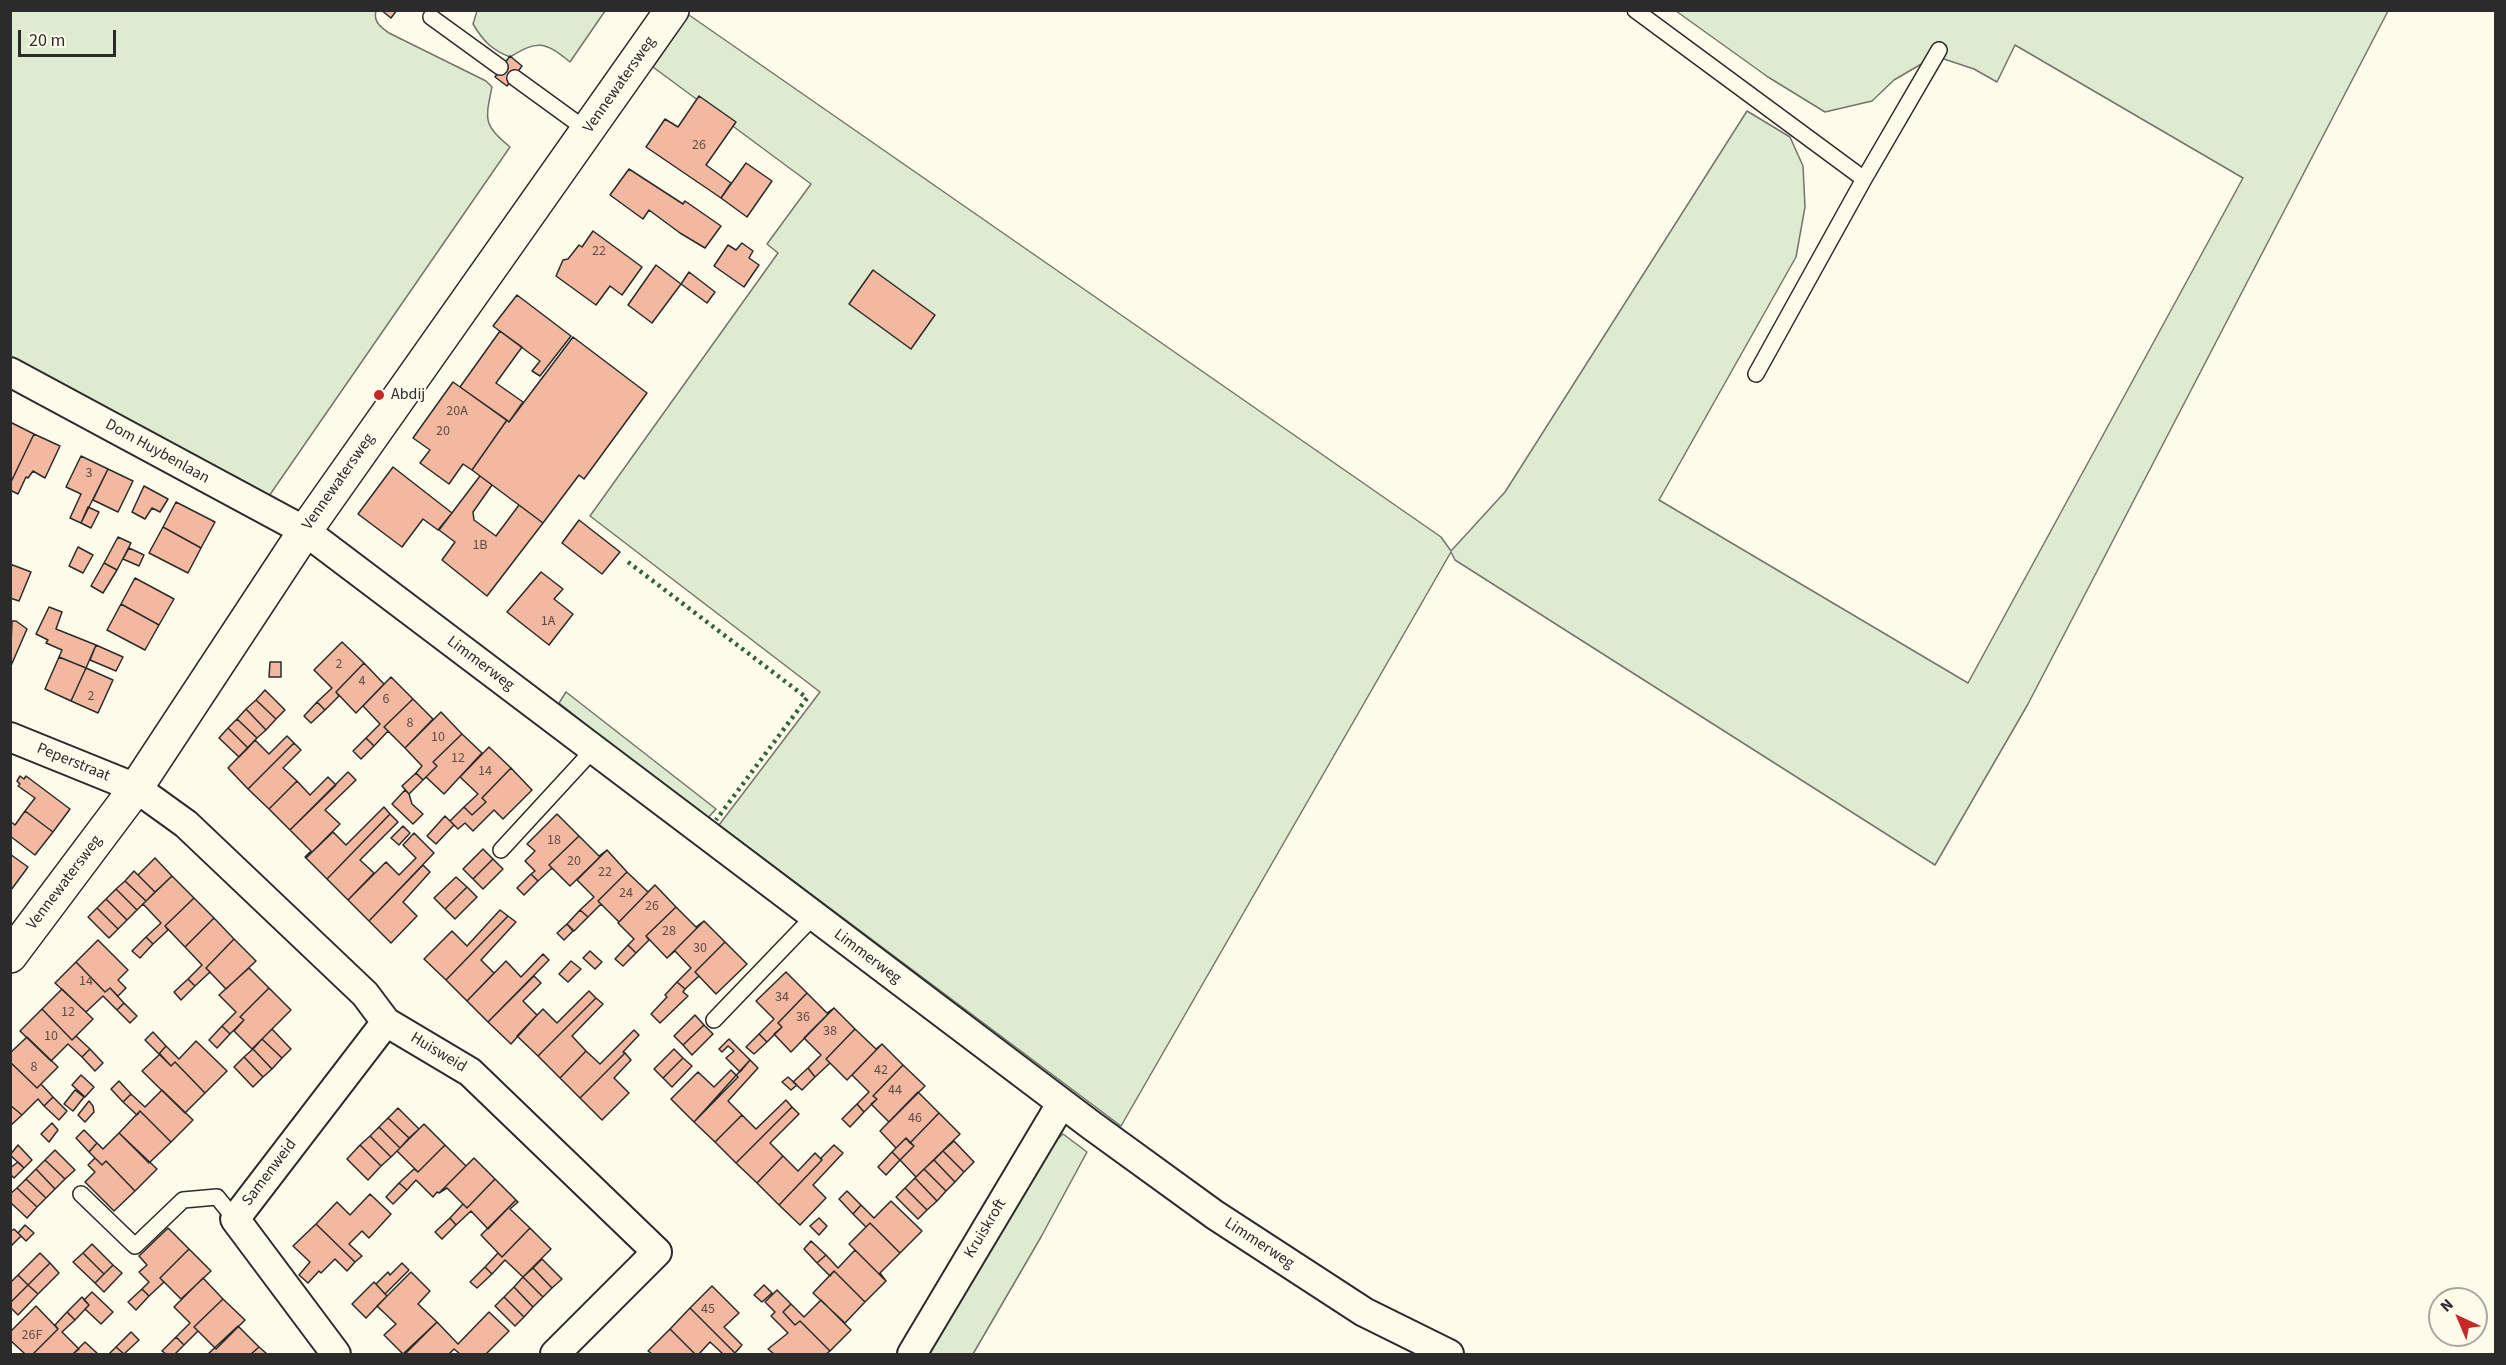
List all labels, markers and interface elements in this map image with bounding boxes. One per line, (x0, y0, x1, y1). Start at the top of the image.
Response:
scale bar (21, 18, 118, 56)
text: 20 m (29, 28, 65, 53)
street label: Vennewatersweg (580, 33, 660, 137)
house number: 26 (692, 138, 706, 154)
house number: 22 (592, 244, 606, 260)
place label: Abdij (391, 385, 425, 405)
marker: Abdij (372, 388, 386, 402)
house number: 20A (446, 404, 468, 420)
street label: Dom Huybenlaan (102, 415, 212, 489)
house number: 20 (436, 424, 450, 440)
street label: Vennewatersweg (299, 430, 379, 534)
house number: 3 (86, 466, 92, 482)
house number: 1B (472, 538, 488, 554)
house number: 1A (541, 614, 555, 630)
street label: Limmerweg (443, 632, 517, 696)
house number: 2 (336, 657, 342, 673)
house number: 4 (359, 674, 365, 690)
house number: 2 (88, 689, 94, 705)
house number: 6 (383, 692, 389, 708)
house number: 8 (407, 716, 413, 732)
house number: 10 (431, 730, 445, 746)
street label: Peperstraat (34, 740, 112, 786)
house number: 12 (451, 751, 465, 767)
house number: 14 (478, 764, 492, 780)
street label: Vennewatersweg (23, 832, 107, 934)
house number: 18 (547, 833, 561, 849)
house number: 20 (567, 854, 581, 870)
house number: 22 (598, 865, 612, 881)
house number: 24 (619, 886, 633, 902)
house number: 26 (645, 899, 659, 915)
house number: 28 (662, 924, 676, 940)
street label: Limmerweg (830, 925, 904, 989)
house number: 30 (693, 941, 707, 957)
house number: 14 (79, 974, 93, 990)
house number: 34 (775, 990, 789, 1006)
house number: 12 (61, 1005, 75, 1021)
house number: 36 (796, 1010, 810, 1026)
house number: 38 (823, 1024, 837, 1040)
house number: 10 (44, 1029, 58, 1045)
street label: Huisweid (406, 1029, 470, 1077)
house number: 8 (31, 1060, 37, 1076)
house number: 42 (874, 1063, 888, 1079)
house number: 44 (888, 1083, 902, 1099)
house number: 46 (908, 1111, 922, 1127)
street label: Samenweid (239, 1136, 301, 1210)
street label: Kruiskroft (961, 1196, 1011, 1262)
street label: Limmerweg (1221, 1214, 1297, 1274)
north arrow (2428, 1287, 2488, 1347)
text: N (2435, 1294, 2458, 1317)
house number: 45 (701, 1302, 715, 1318)
house number: 26F (22, 1328, 42, 1344)

